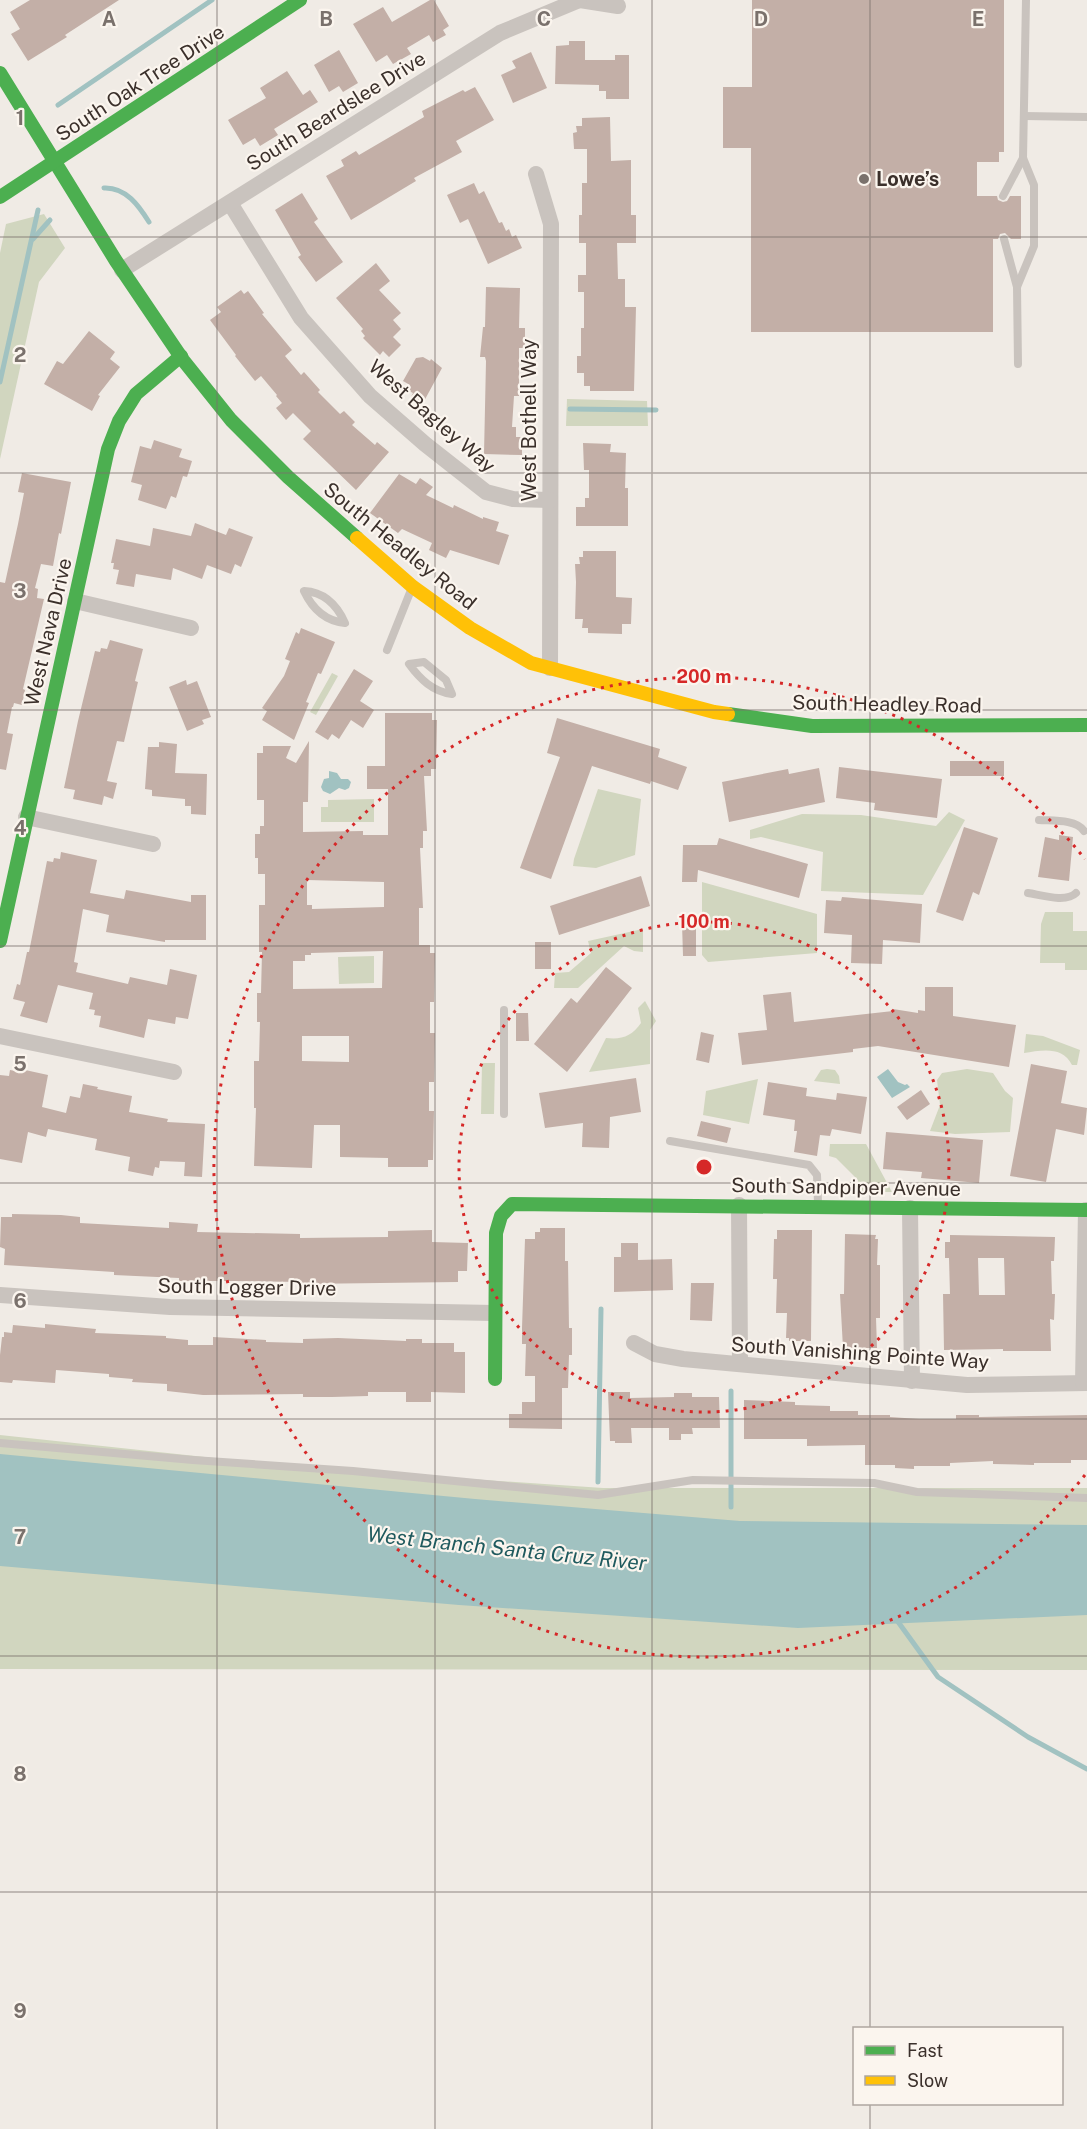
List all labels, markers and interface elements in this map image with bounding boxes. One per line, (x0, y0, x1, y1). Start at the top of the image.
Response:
text: A (102, 7, 116, 31)
text: B (319, 7, 333, 31)
text: C (537, 7, 551, 31)
text: D (754, 7, 768, 31)
text: E (972, 7, 984, 31)
street label: South Oak Tree Drive (51, 20, 229, 146)
street label: South Beardslee Drive (242, 46, 430, 176)
text: 1 (16, 106, 24, 130)
place label: Lowe’s (876, 167, 939, 191)
marker: Lowe’s (857, 172, 871, 186)
street label: West Bothell Way (517, 338, 541, 501)
text: 2 (14, 343, 26, 367)
street label: West Bagley Way (364, 354, 501, 478)
street label: South Headley Road (319, 477, 481, 615)
street label: West Nava Drive (19, 556, 77, 708)
text: 3 (13, 579, 27, 603)
text: 200 m (677, 666, 731, 687)
street label: South Headley Road (792, 690, 982, 718)
text: 4 (13, 816, 27, 840)
text: 100 m (678, 911, 730, 932)
text: 5 (13, 1052, 27, 1076)
centre of rings (694, 1157, 714, 1177)
street label: South Sandpiper Avenue (731, 1173, 961, 1201)
street label: South Logger Drive (157, 1273, 337, 1301)
text: 6 (13, 1289, 27, 1313)
street label: South Vanishing Pointe Way (730, 1332, 990, 1374)
water label: West Branch Santa Cruz River (366, 1521, 649, 1576)
text: 7 (14, 1525, 26, 1549)
text: 8 (13, 1762, 27, 1786)
text: 9 (13, 1999, 27, 2023)
legend (853, 2027, 1063, 2105)
text: Fast (907, 2040, 943, 2061)
text: Slow (907, 2070, 948, 2091)

